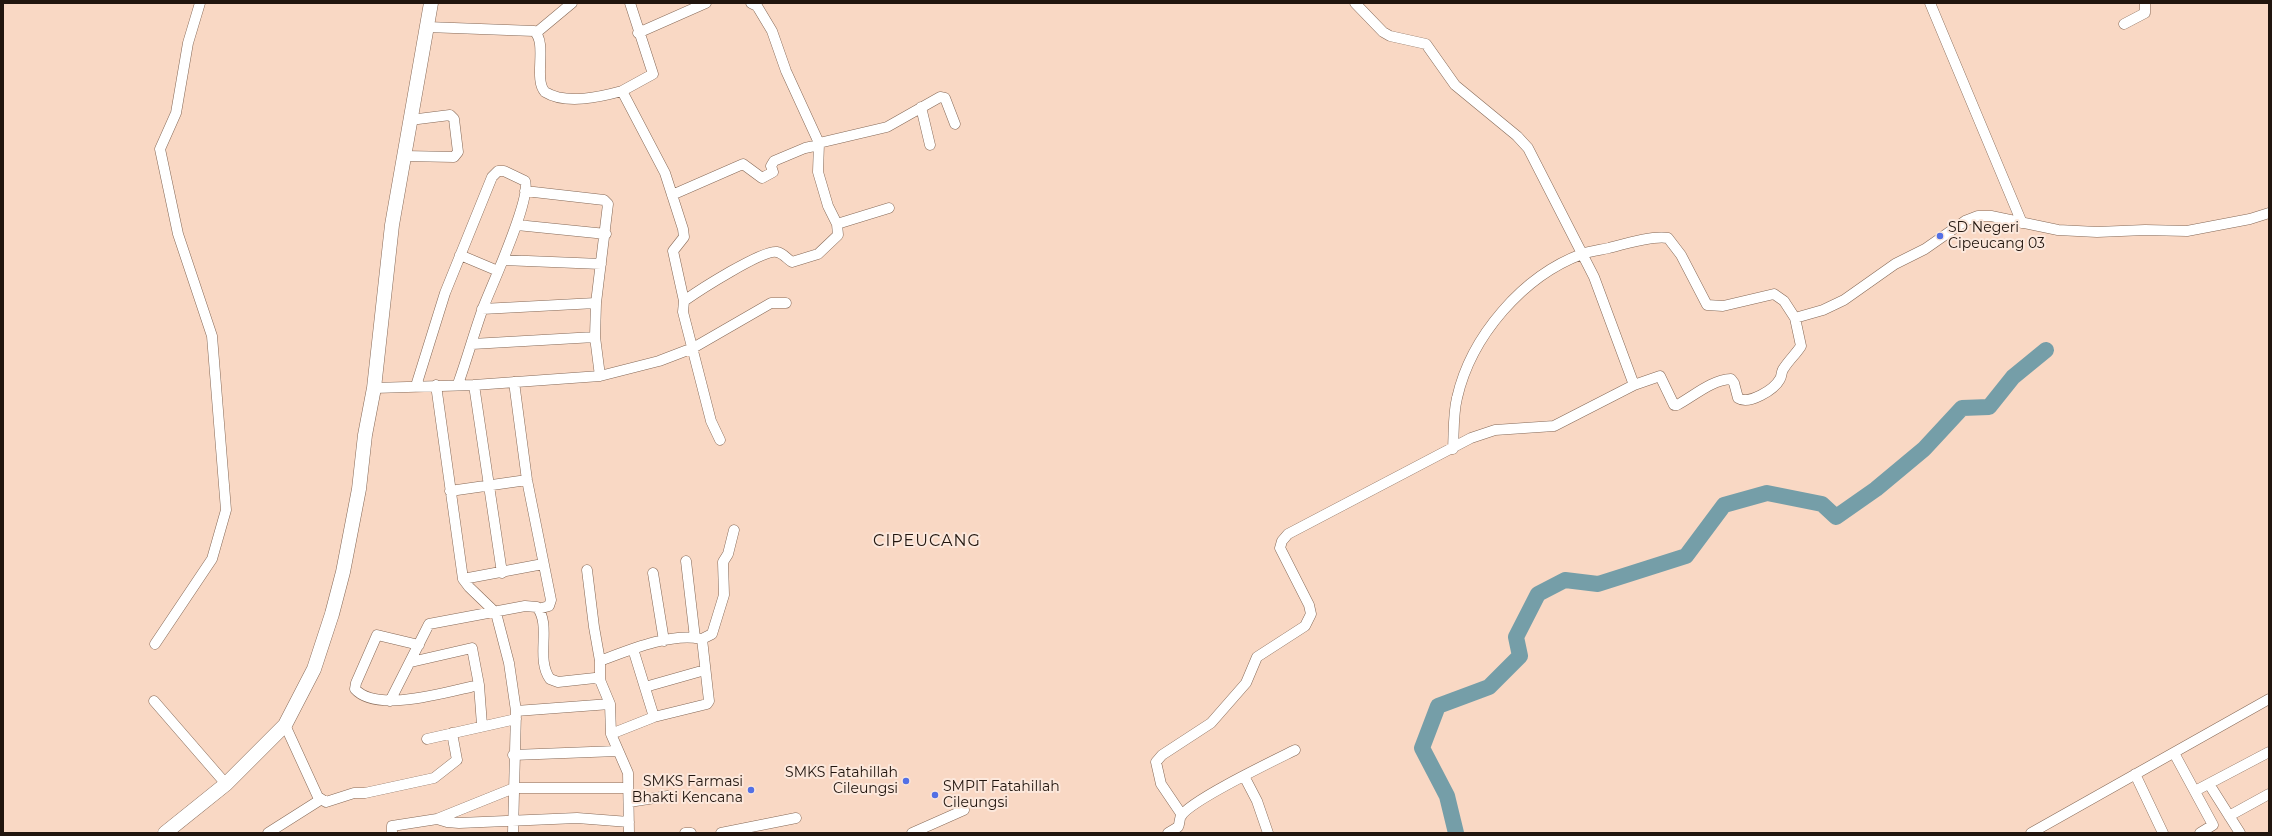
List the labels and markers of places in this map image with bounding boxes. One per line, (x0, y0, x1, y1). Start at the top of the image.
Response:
place label: SD Negeri Cipeucang 03 (1948, 220, 2045, 252)
marker: SD Negeri Cipeucang 03 (1935, 231, 1945, 241)
place label: SMKS Fatahillah Cileungsi (785, 765, 898, 798)
place label: SMKS Farmasi Bhakti Kencana (632, 774, 743, 806)
marker: SMKS Fatahillah Cileungsi (901, 776, 911, 786)
place label: SMPIT Fatahillah Cileungsi (943, 779, 1060, 812)
marker: SMKS Farmasi Bhakti Kencana (746, 785, 756, 795)
marker: SMPIT Fatahillah Cileungsi (930, 790, 940, 800)

